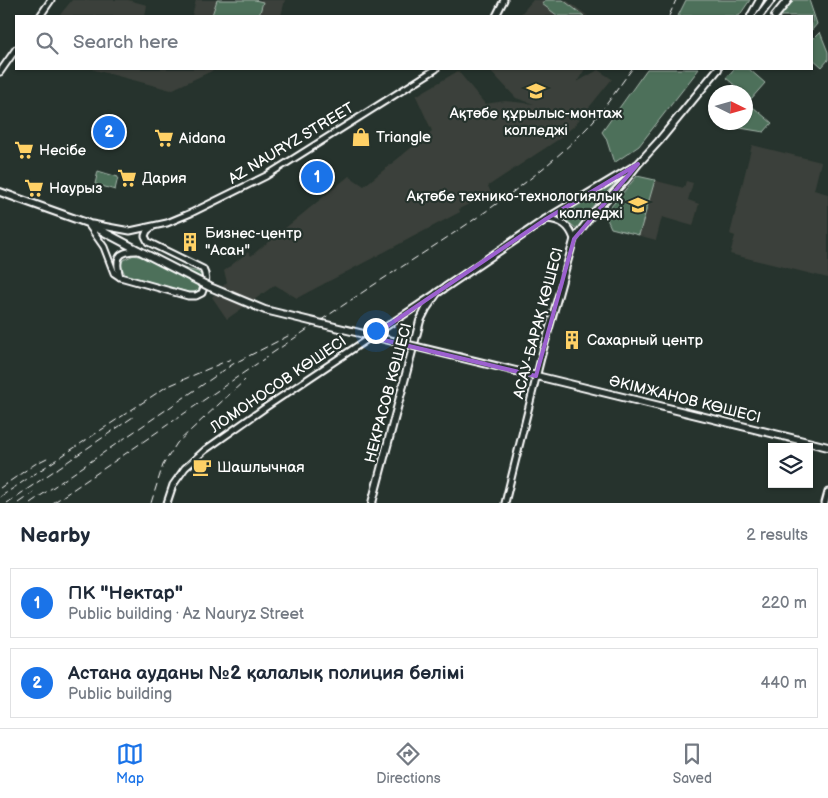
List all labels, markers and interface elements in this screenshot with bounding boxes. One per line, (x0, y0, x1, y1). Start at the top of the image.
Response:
search box (15, 15, 813, 70)
icon: search (33, 29, 61, 57)
text: Search here (73, 31, 178, 54)
school or university icon: Ақтөбе құрылыс-монтаж колледжі (525, 80, 547, 102)
north arrow (708, 85, 753, 130)
street label: AZ NAURYZ STREET (225, 98, 357, 188)
place label: Ақтөбе құрылыс-монтаж колледжі (449, 104, 623, 140)
pin: 2 (93, 113, 125, 151)
shop icon: Triangle (350, 126, 372, 148)
supermarket icon: Aidana (153, 127, 175, 149)
place label: Triangle (376, 128, 431, 147)
place label: Aidana (179, 129, 226, 148)
supermarket icon: Несібе (13, 139, 35, 161)
place label: Несібе (39, 141, 86, 160)
pin: 1 (301, 158, 333, 196)
supermarket icon: Дария (116, 167, 138, 189)
place label: Дария (142, 169, 187, 188)
supermarket icon: Наурыз (23, 177, 45, 199)
place label: Наурыз (49, 179, 102, 198)
place label: Ақтөбе технико-технологиялық колледжі (406, 187, 624, 223)
school or university icon: Ақтөбе технико-технологиялық колледжі (627, 194, 649, 216)
place label: Бизнес-центр "Асан" (205, 224, 302, 260)
building icon: Бизнес-центр "Асан" (179, 231, 201, 253)
street label: АСАУ-БАРАҚ КӨШЕСІ (509, 246, 568, 402)
your location (363, 318, 389, 344)
street label: НЕКРАСОВ КӨШЕСІ (361, 321, 416, 465)
building icon: Сахарный центр (561, 329, 583, 351)
place label: Сахарный центр (587, 331, 704, 350)
street label: ЛОМОНОСОВ КӨШЕСІ (206, 332, 350, 438)
street label: ӘКІМЖАНОВ КӨШЕСІ (607, 371, 763, 428)
map controls (768, 443, 813, 488)
button: layers (768, 443, 813, 488)
cafe icon: Шашлычная (191, 456, 213, 478)
place label: Шашлычная (217, 458, 305, 477)
text: Nearby (20, 523, 90, 548)
text: 2 results (746, 526, 808, 545)
text: ПК "Нектар" (68, 582, 183, 605)
text: 1 (34, 594, 40, 613)
text: 220 m (761, 594, 807, 613)
text: Public building · Az Nauryz Street (68, 605, 304, 624)
text: Астана ауданы №2 қалалық полиция бөлімі (68, 662, 464, 685)
text: 2 (32, 674, 42, 693)
text: 440 m (761, 674, 807, 693)
text: Public building (68, 685, 172, 704)
tab: Map (116, 740, 144, 787)
tab: Directions (376, 740, 441, 787)
tab: Saved (673, 740, 712, 787)

